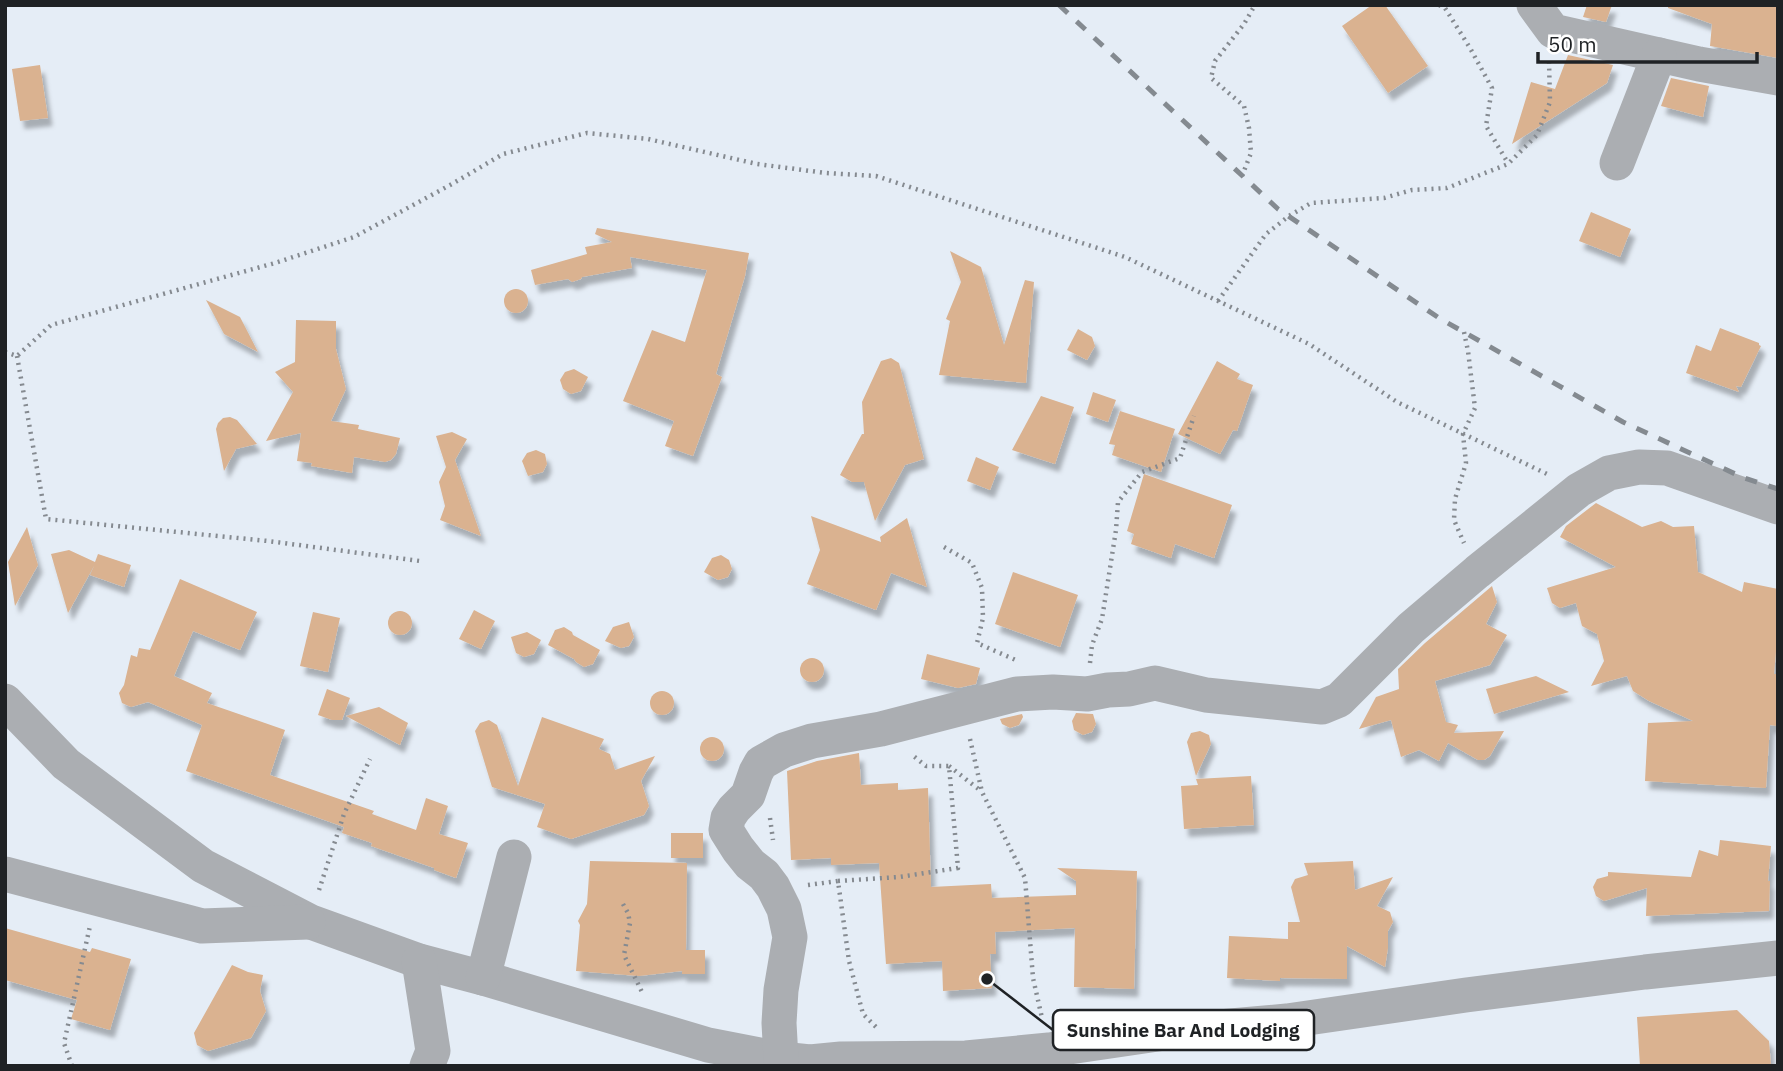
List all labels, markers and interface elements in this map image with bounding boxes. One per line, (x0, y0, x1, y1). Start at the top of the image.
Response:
scale bar (1538, 21, 1757, 65)
text: 50 m (1548, 30, 1597, 58)
callout: Sunshine Bar And Lodging (1053, 1010, 1314, 1050)
text: Sunshine Bar And Lodging (1066, 1018, 1300, 1042)

